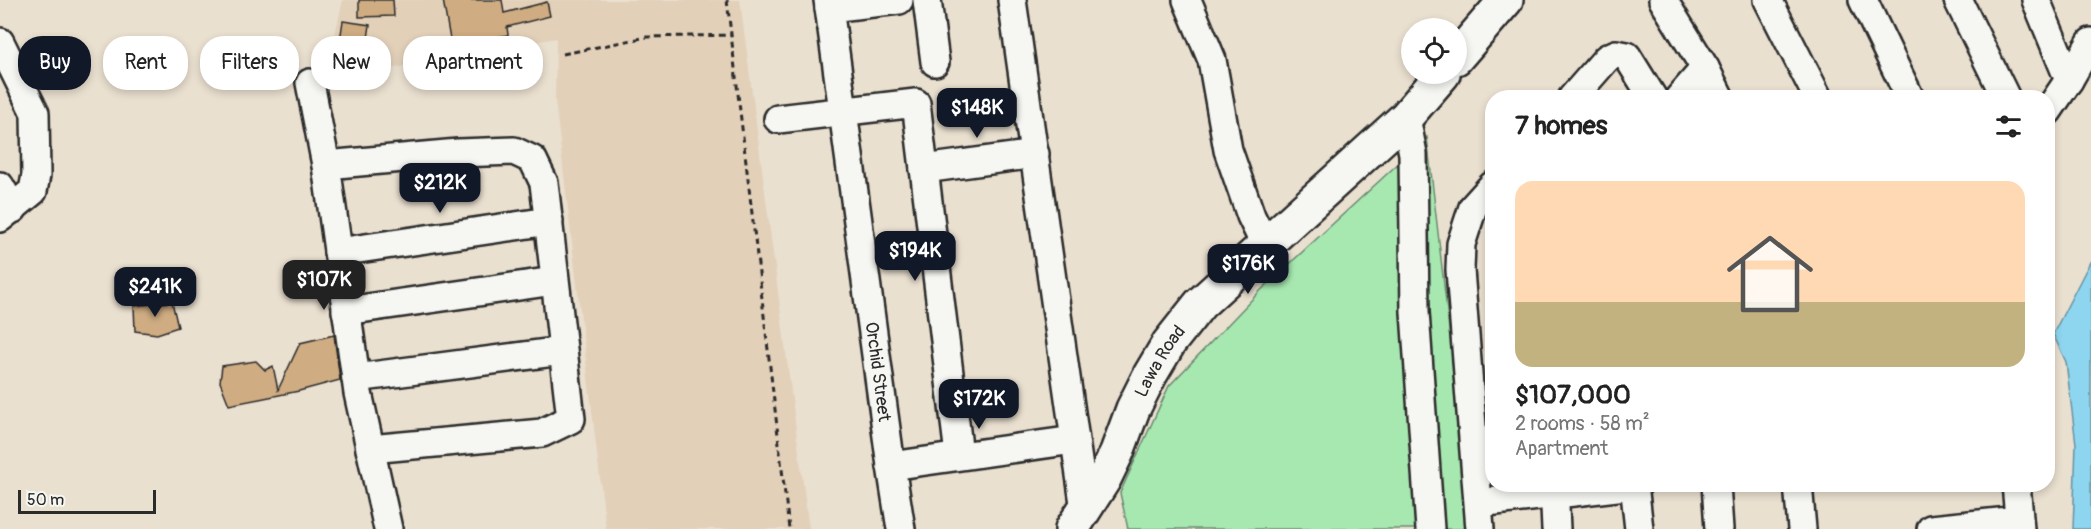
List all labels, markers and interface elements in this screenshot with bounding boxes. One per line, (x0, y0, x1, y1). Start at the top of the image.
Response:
map controls (1401, 18, 1467, 84)
button: locate (1401, 18, 1467, 84)
chip: Buy (18, 36, 91, 90)
chip: Rent (103, 36, 188, 90)
chip: Filters (200, 36, 299, 90)
chip: New (311, 36, 391, 90)
chip: Apartment (403, 36, 543, 90)
pin: $148K (935, 88, 1019, 139)
text: $148K (951, 95, 1003, 120)
text: 7 homes (1515, 110, 1607, 142)
icon: filters (1992, 110, 2025, 143)
pin: $212K (398, 163, 482, 214)
text: $212K (413, 170, 467, 195)
icon: home (1716, 220, 1824, 328)
pin: $194K (873, 231, 957, 282)
text: $194K (889, 238, 941, 263)
pin: $176K (1206, 244, 1290, 295)
text: $176K (1222, 251, 1274, 276)
pin: $107K (282, 260, 366, 311)
pin: $241K (113, 267, 197, 318)
text: $107K (297, 267, 351, 292)
text: $241K (128, 274, 182, 299)
street label: Orchid Street (860, 320, 896, 424)
street label: Lawa Road (1130, 321, 1191, 401)
pin: $172K (937, 379, 1021, 430)
text: $107,000 (1515, 379, 1631, 411)
text: $172K (953, 386, 1005, 411)
text: 2 rooms · 58 m² (1515, 411, 1650, 436)
text: Apartment (1515, 436, 1608, 461)
scale bar (18, 487, 156, 514)
text: 50 m (27, 490, 64, 510)

